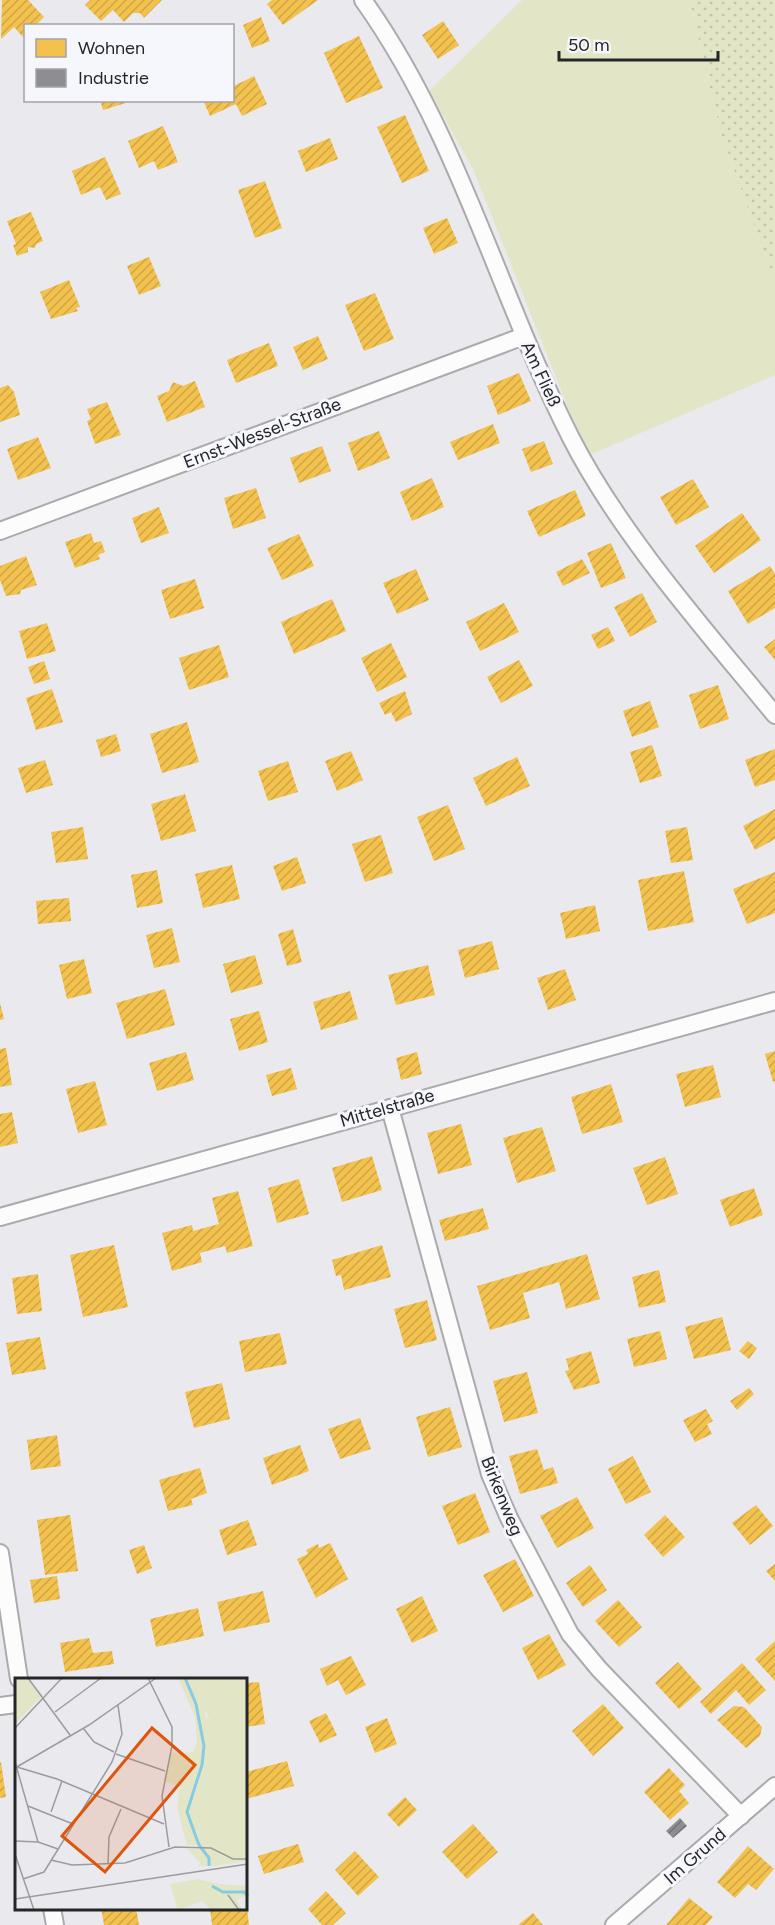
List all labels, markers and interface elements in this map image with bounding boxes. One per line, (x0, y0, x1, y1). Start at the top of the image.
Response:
legend (24, 24, 234, 102)
scale bar (559, 24, 718, 62)
text: 50 m (568, 34, 610, 56)
text: Wohnen (78, 37, 145, 59)
text: Industrie (78, 67, 149, 89)
street label: Am Fließ (516, 338, 566, 410)
street label: Ernst-Wessel-Straße (180, 393, 344, 473)
street label: Mittelstraße (337, 1084, 437, 1132)
street label: Birkenweg (476, 1453, 528, 1539)
inset map (15, 1678, 248, 1910)
street label: Im Grund (659, 1823, 731, 1889)

